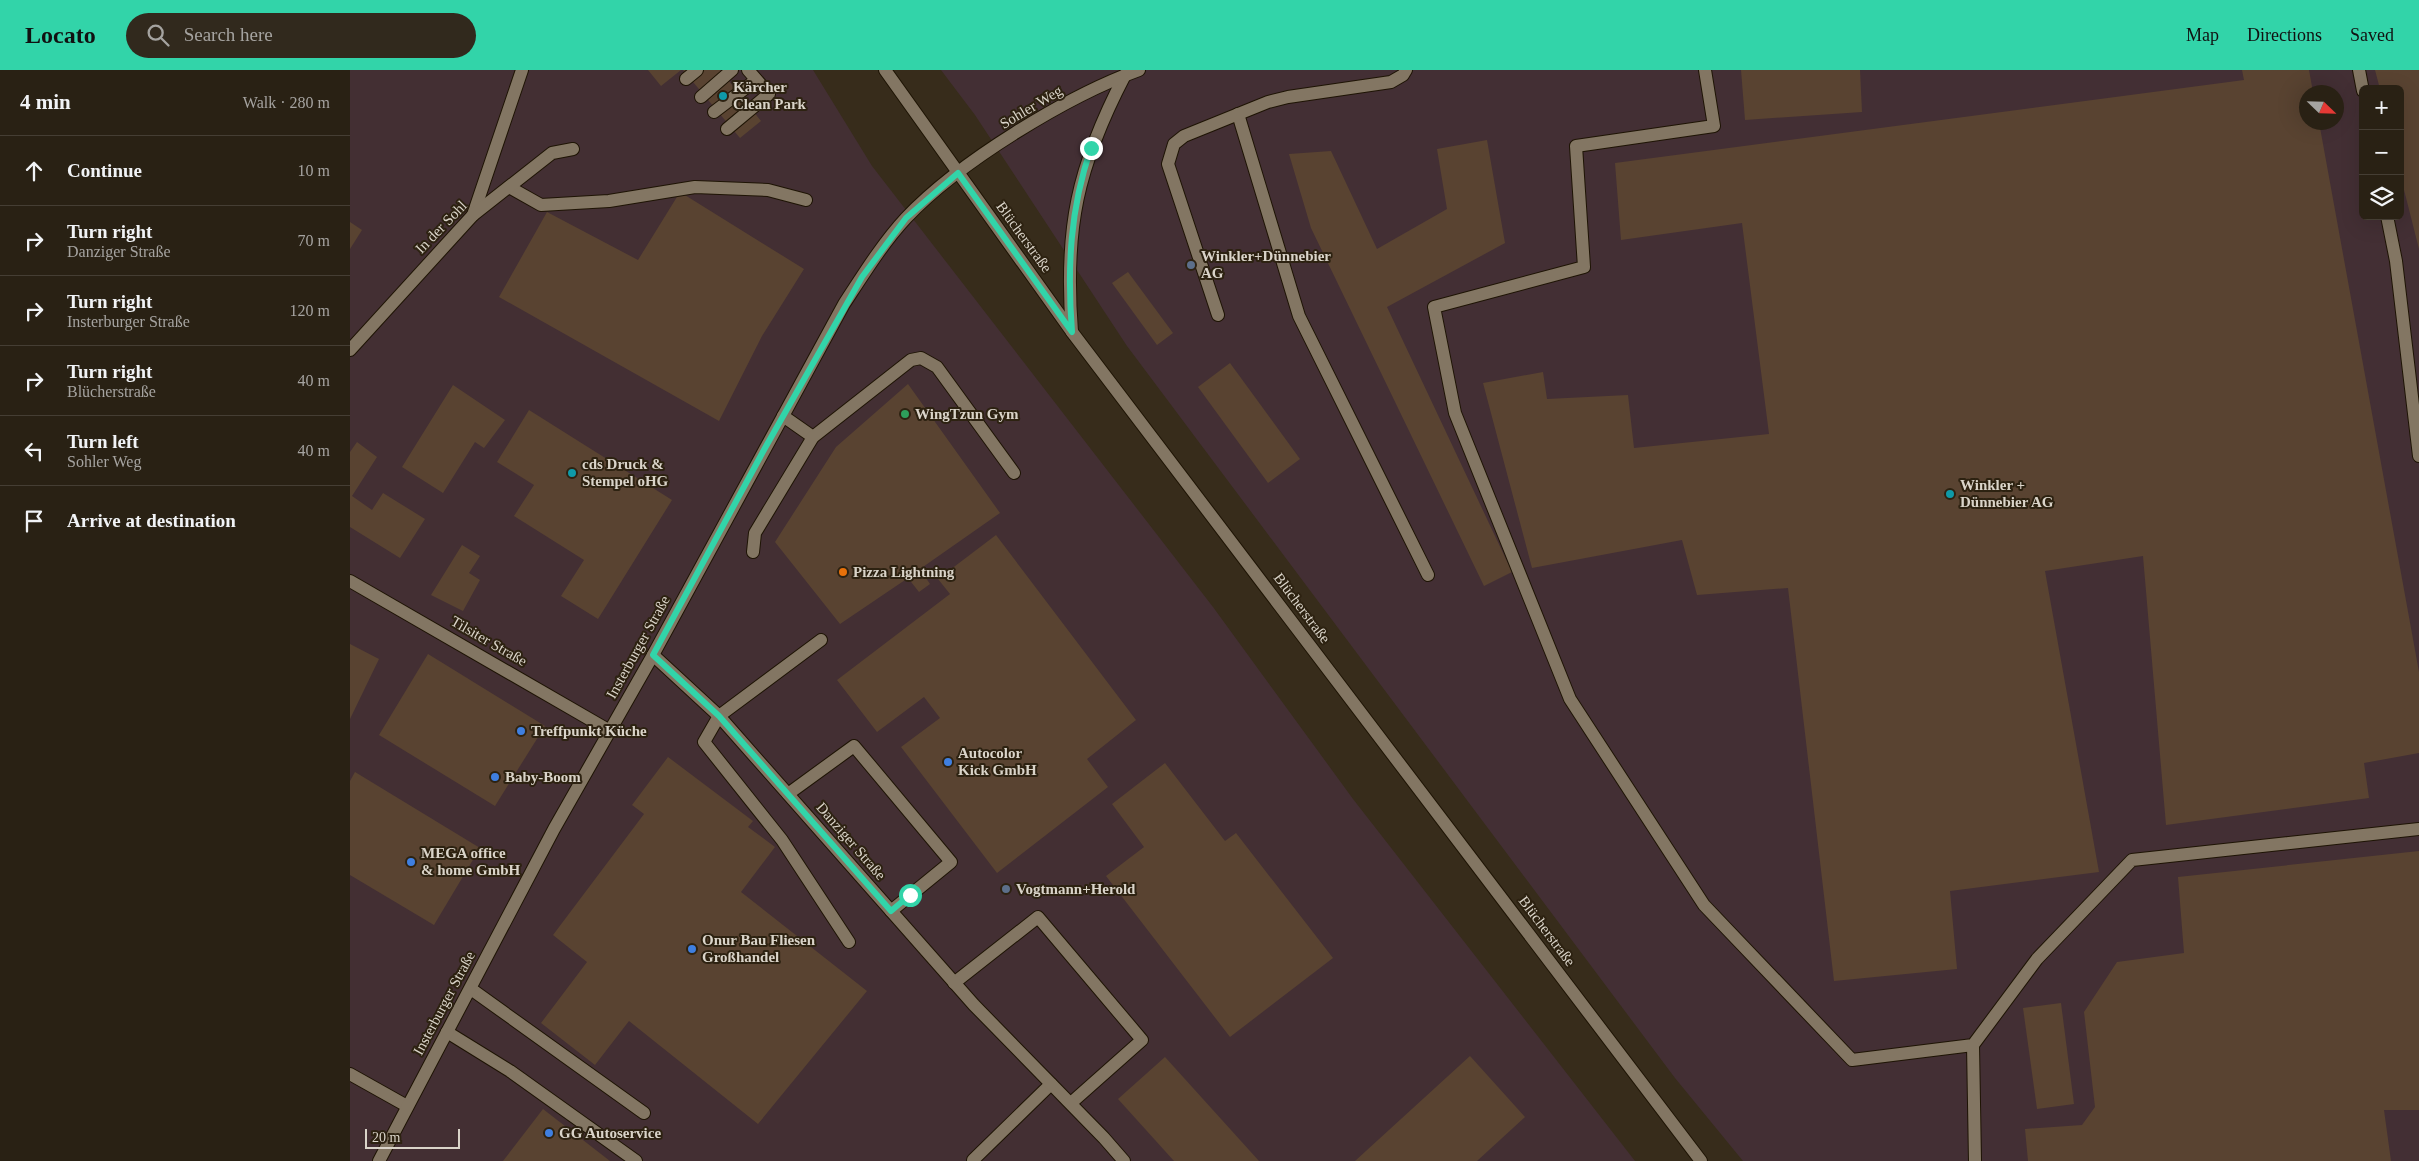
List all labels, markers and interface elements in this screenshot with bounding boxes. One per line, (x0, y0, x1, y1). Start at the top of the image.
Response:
search box (126, 13, 476, 58)
icon: search (144, 21, 172, 49)
text: Locato (25, 22, 96, 48)
text: Search here (184, 24, 273, 45)
text: Map (2186, 25, 2219, 45)
text: Directions (2247, 25, 2322, 45)
text: Saved (2350, 25, 2394, 45)
place label: Kärcher Clean Park (733, 79, 807, 112)
street label: Sohler Weg (997, 82, 1065, 132)
north arrow (2299, 85, 2344, 130)
map controls (2359, 85, 2404, 220)
button: + (2359, 85, 2404, 130)
text: 4 min (20, 90, 71, 114)
marker: Kärcher Clean Park (717, 90, 729, 102)
text: Walk · 280 m (243, 94, 330, 111)
button: − (2359, 130, 2404, 175)
route end (1080, 137, 1103, 160)
icon: ahead (20, 157, 48, 185)
text: Continue (67, 160, 142, 181)
text: 10 m (298, 162, 330, 179)
button: layers (2359, 175, 2404, 220)
street label: In der Sohl (412, 197, 470, 257)
street label: Blücherstraße (993, 199, 1055, 276)
text: Turn right (67, 221, 152, 242)
icon: right (20, 227, 48, 255)
text: 70 m (298, 232, 330, 249)
text: Danziger Straße (67, 243, 171, 260)
place label: Winkler+Dünnebier AG (1201, 248, 1331, 281)
marker: Winkler+Dünnebier AG (1185, 259, 1197, 271)
text: Turn right (67, 291, 152, 312)
icon: right (20, 297, 48, 325)
text: 120 m (290, 302, 330, 319)
text: Insterburger Straße (67, 313, 190, 330)
text: Turn right (67, 361, 152, 382)
icon: right (20, 367, 48, 395)
text: 40 m (298, 372, 330, 389)
text: Blücherstraße (67, 383, 156, 400)
place label: WingTzun Gym (915, 406, 1019, 422)
marker: WingTzun Gym (899, 408, 911, 420)
text: Turn left (67, 431, 139, 452)
icon: left (20, 437, 48, 465)
text: 40 m (298, 442, 330, 459)
text: Sohler Weg (67, 453, 141, 470)
place label: cds Druck & Stempel oHG (582, 456, 669, 489)
marker: cds Druck & Stempel oHG (566, 467, 578, 479)
place label: Winkler + Dünnebier AG (1960, 477, 2054, 510)
marker: Winkler + Dünnebier AG (1944, 488, 1956, 500)
icon: arrive (20, 507, 48, 535)
text: Arrive at destination (67, 510, 236, 531)
place label: Pizza Lightning (853, 564, 955, 580)
marker: Pizza Lightning (837, 566, 849, 578)
street label: Blücherstraße (1271, 570, 1334, 646)
street label: Insterburger Straße (603, 592, 673, 701)
street label: Tilsiter Straße (448, 613, 530, 669)
place label: Treffpunkt Küche (531, 723, 647, 739)
marker: Treffpunkt Küche (515, 725, 527, 737)
place label: Autocolor Kick GmbH (958, 745, 1037, 778)
marker: Autocolor Kick GmbH (942, 756, 954, 768)
place label: Baby-Boom (505, 769, 581, 785)
marker: Baby-Boom (489, 771, 501, 783)
street label: Danziger Straße (813, 799, 889, 883)
place label: MEGA office & home GmbH (421, 845, 520, 878)
marker: MEGA office & home GmbH (405, 856, 417, 868)
place label: Vogtmann+Herold (1016, 881, 1136, 897)
marker: Vogtmann+Herold (1000, 883, 1012, 895)
route start (899, 884, 922, 907)
street label: Blücherstraße (1516, 893, 1579, 969)
place label: Onur Bau Fliesen Großhandel (702, 932, 816, 965)
marker: Onur Bau Fliesen Großhandel (686, 943, 698, 955)
street label: Insterburger Straße (410, 948, 478, 1058)
place label: GG Autoservice (559, 1125, 661, 1141)
scale bar (365, 1126, 460, 1149)
marker: GG Autoservice (543, 1127, 555, 1139)
text: 20 m (372, 1130, 400, 1145)

